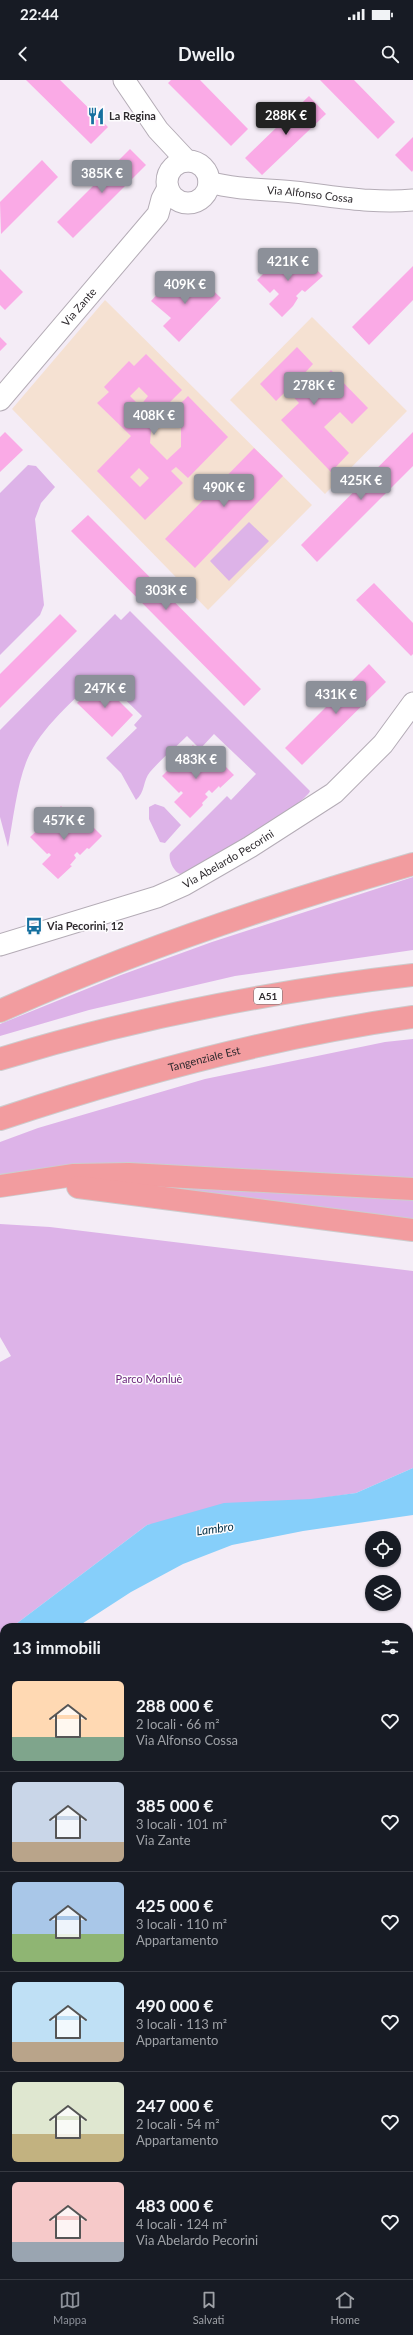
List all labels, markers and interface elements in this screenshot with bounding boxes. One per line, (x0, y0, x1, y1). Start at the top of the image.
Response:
text: 22:44 (20, 5, 59, 23)
icon: back (12, 43, 34, 65)
text: Dwello (178, 43, 235, 65)
icon: search (379, 43, 401, 65)
pin: 288K € (253, 102, 319, 136)
restaurant icon: La Regina (86, 106, 106, 126)
text: 288K € (265, 107, 307, 123)
place label: La Regina (109, 109, 156, 122)
pin: 385K € (69, 160, 135, 194)
text: 385K € (81, 165, 123, 181)
street label: Via Alfonso Cossa (267, 183, 354, 205)
pin: 421K € (255, 248, 321, 282)
text: 421K € (267, 253, 309, 269)
pin: 409K € (152, 271, 218, 305)
text: 409K € (164, 276, 206, 292)
street label: Via Zante (59, 285, 99, 329)
pin: 278K € (281, 372, 347, 406)
text: 278K € (293, 377, 335, 393)
pin: 408K € (121, 402, 187, 436)
text: 408K € (133, 407, 175, 423)
pin: 425K € (328, 467, 394, 501)
text: 425K € (340, 472, 382, 488)
pin: 490K € (191, 474, 257, 508)
text: 490K € (203, 479, 245, 495)
pin: 303K € (133, 577, 199, 611)
text: 303K € (145, 582, 187, 598)
pin: 247K € (72, 675, 138, 709)
text: 247K € (84, 680, 126, 696)
pin: 431K € (303, 681, 369, 715)
text: 431K € (315, 686, 357, 702)
pin: 483K € (163, 746, 229, 780)
text: 483K € (175, 751, 217, 767)
pin: 457K € (31, 807, 97, 841)
text: 457K € (43, 812, 85, 828)
street label: Via Abelardo Pecorini (180, 826, 276, 890)
bus stop icon: Via Pecorini, 12 (24, 916, 44, 936)
place label: Via Pecorini, 12 (46, 919, 124, 932)
road number: A51 (254, 988, 282, 1004)
street label: Tangenziale Est (167, 1043, 241, 1074)
park label: Parco Monluè (116, 1372, 183, 1385)
water label: Lambro (195, 1518, 235, 1539)
map controls (365, 1531, 401, 1611)
button: locate (365, 1531, 401, 1567)
button: layers (365, 1575, 401, 1611)
icon: filters (379, 1636, 401, 1658)
text: 13 immobili (12, 1637, 101, 1658)
text: 288 000 € (136, 1695, 213, 1716)
icon: home (44, 1697, 92, 1745)
icon: heart (379, 1710, 401, 1732)
text: 2 locali · 66 m² (136, 1716, 220, 1732)
text: Via Alfonso Cossa (136, 1732, 238, 1748)
text: 385 000 € (136, 1795, 213, 1816)
icon: home (44, 1798, 92, 1846)
icon: heart (379, 1811, 401, 1833)
text: 3 locali · 101 m² (136, 1816, 227, 1832)
text: Via Zante (136, 1832, 191, 1848)
text: 425 000 € (136, 1895, 213, 1916)
icon: home (44, 1898, 92, 1946)
icon: heart (379, 1911, 401, 1933)
text: 3 locali · 110 m² (136, 1916, 227, 1932)
text: Appartamento (136, 1932, 218, 1948)
text: 490 000 € (136, 1995, 213, 2016)
icon: home (44, 1998, 92, 2046)
icon: heart (379, 2011, 401, 2033)
text: 3 locali · 113 m² (136, 2016, 227, 2032)
text: Appartamento (136, 2032, 218, 2048)
text: 247 000 € (136, 2095, 213, 2116)
icon: home (44, 2098, 92, 2146)
icon: heart (379, 2111, 401, 2133)
text: 2 locali · 54 m² (136, 2116, 220, 2132)
text: Appartamento (136, 2132, 218, 2148)
text: 483 000 € (136, 2195, 213, 2216)
icon: home (44, 2198, 92, 2246)
icon: heart (379, 2211, 401, 2233)
text: 4 locali · 124 m² (136, 2216, 227, 2232)
text: Via Abelardo Pecorini (136, 2232, 258, 2248)
tab: Mappa (53, 2289, 86, 2326)
tab: Salvati (193, 2289, 224, 2326)
tab: Home (331, 2289, 360, 2326)

